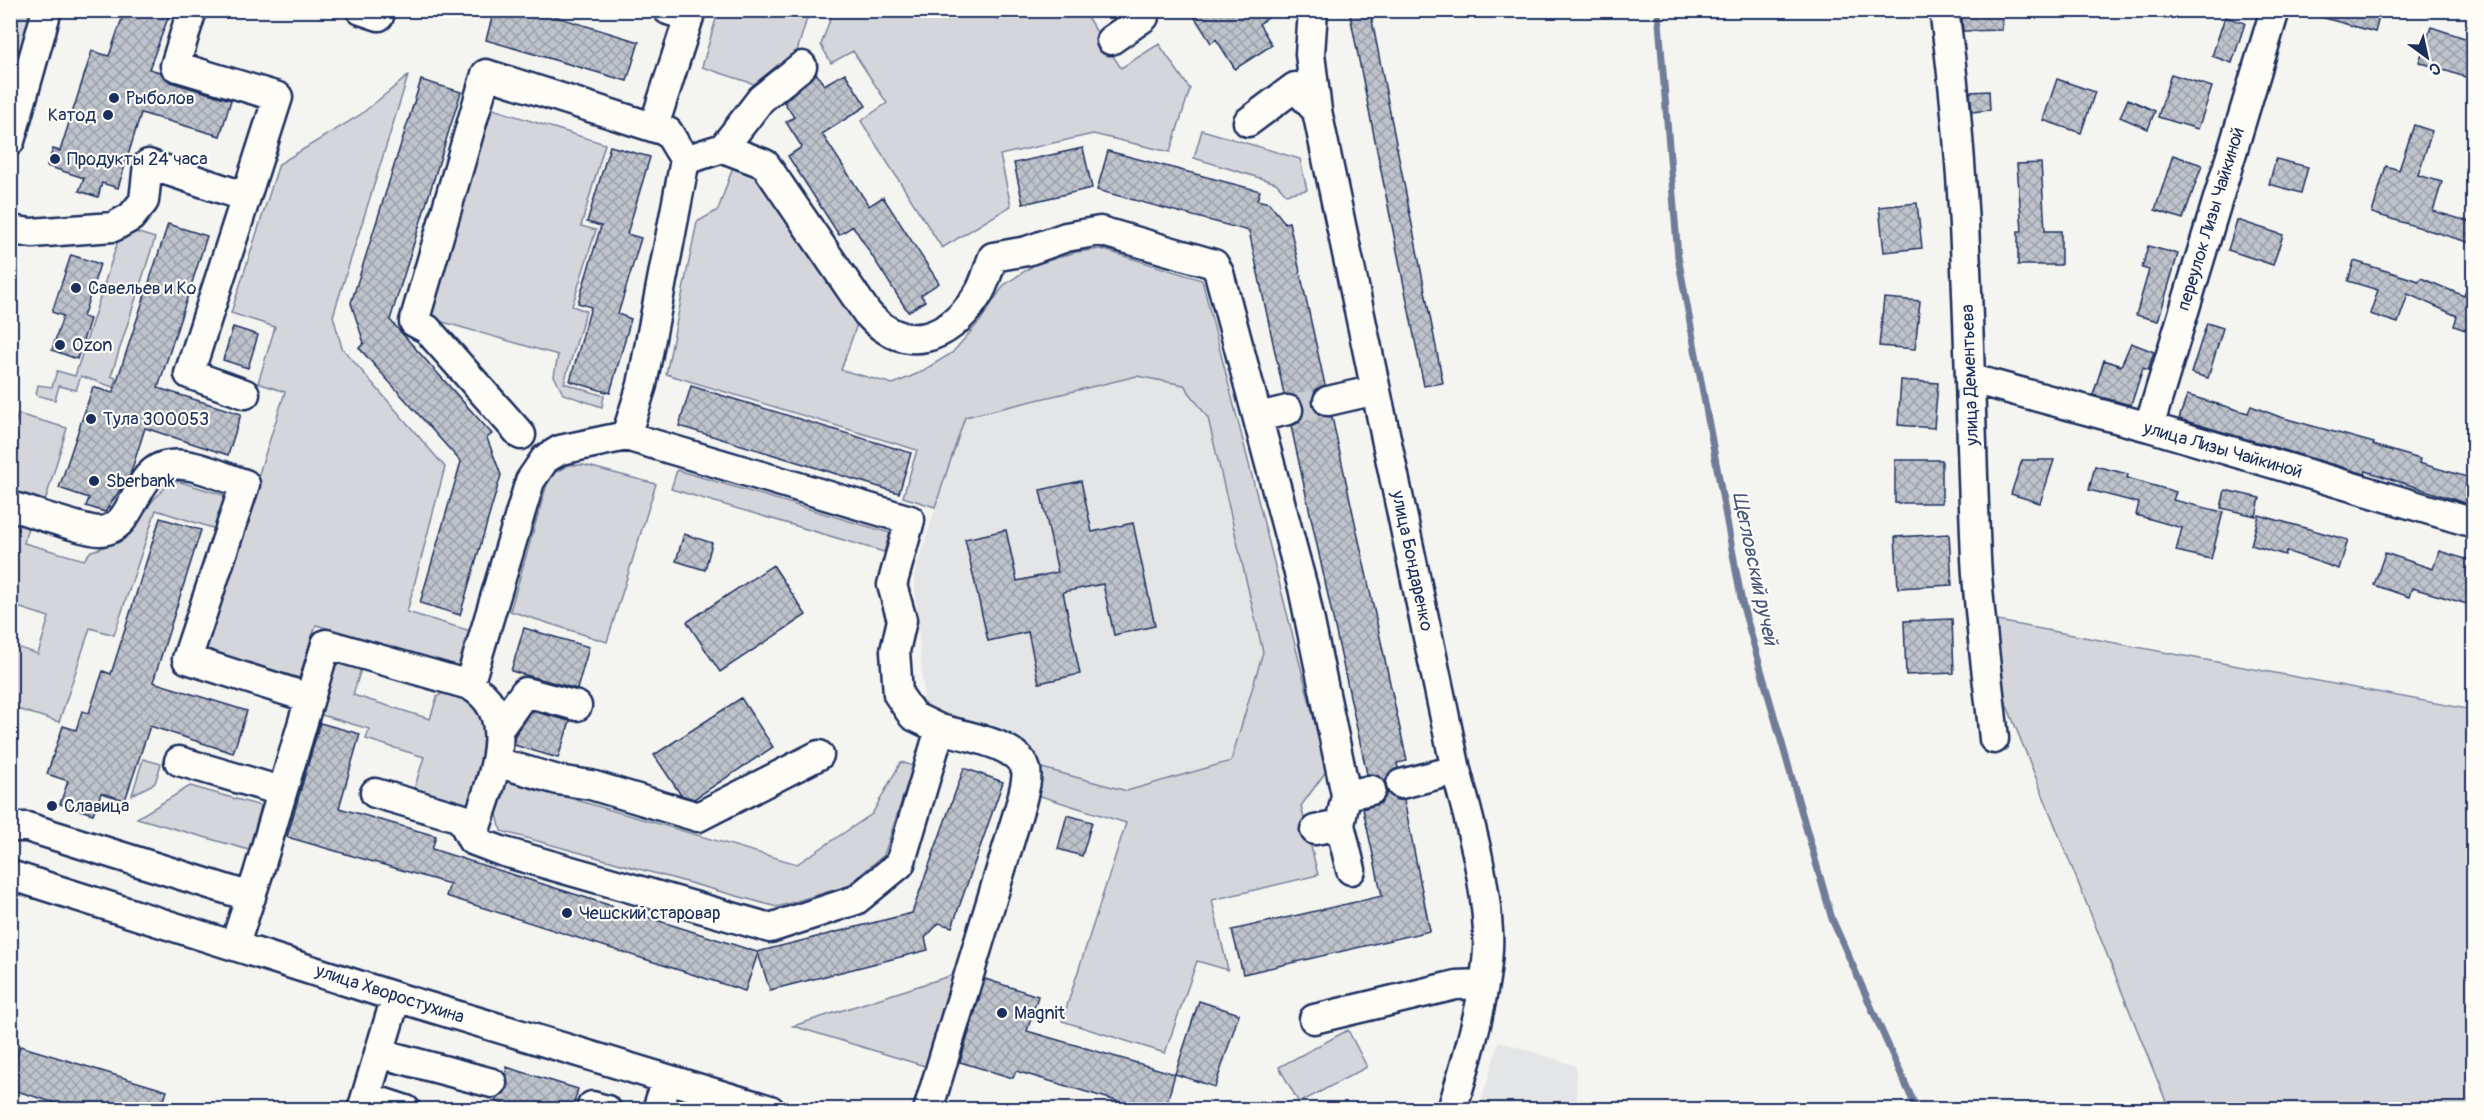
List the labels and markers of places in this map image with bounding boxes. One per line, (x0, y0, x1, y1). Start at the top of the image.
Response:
place label: Рыболов (126, 87, 195, 110)
marker: Рыболов (107, 91, 121, 105)
place label: Катод (48, 104, 96, 127)
marker: Катод (101, 108, 115, 122)
place label: Продукты 24 часа (67, 148, 208, 171)
marker: Продукты 24 часа (48, 152, 62, 166)
place label: Савельев и Ко (88, 277, 197, 300)
marker: Савельев и Ко (69, 281, 83, 295)
place label: Ozon (72, 334, 112, 357)
marker: Ozon (53, 338, 67, 352)
place label: Тула 300053 (103, 408, 209, 431)
marker: Тула 300053 (84, 412, 98, 426)
place label: Sberbank (106, 470, 175, 493)
marker: Sberbank (87, 474, 101, 488)
place label: Славица (64, 795, 129, 818)
marker: Славица (45, 799, 59, 813)
place label: Чешский старовар (579, 902, 720, 925)
marker: Чешский старовар (560, 906, 574, 920)
place label: Magnit (1014, 1002, 1066, 1025)
marker: Magnit (995, 1006, 1009, 1020)

